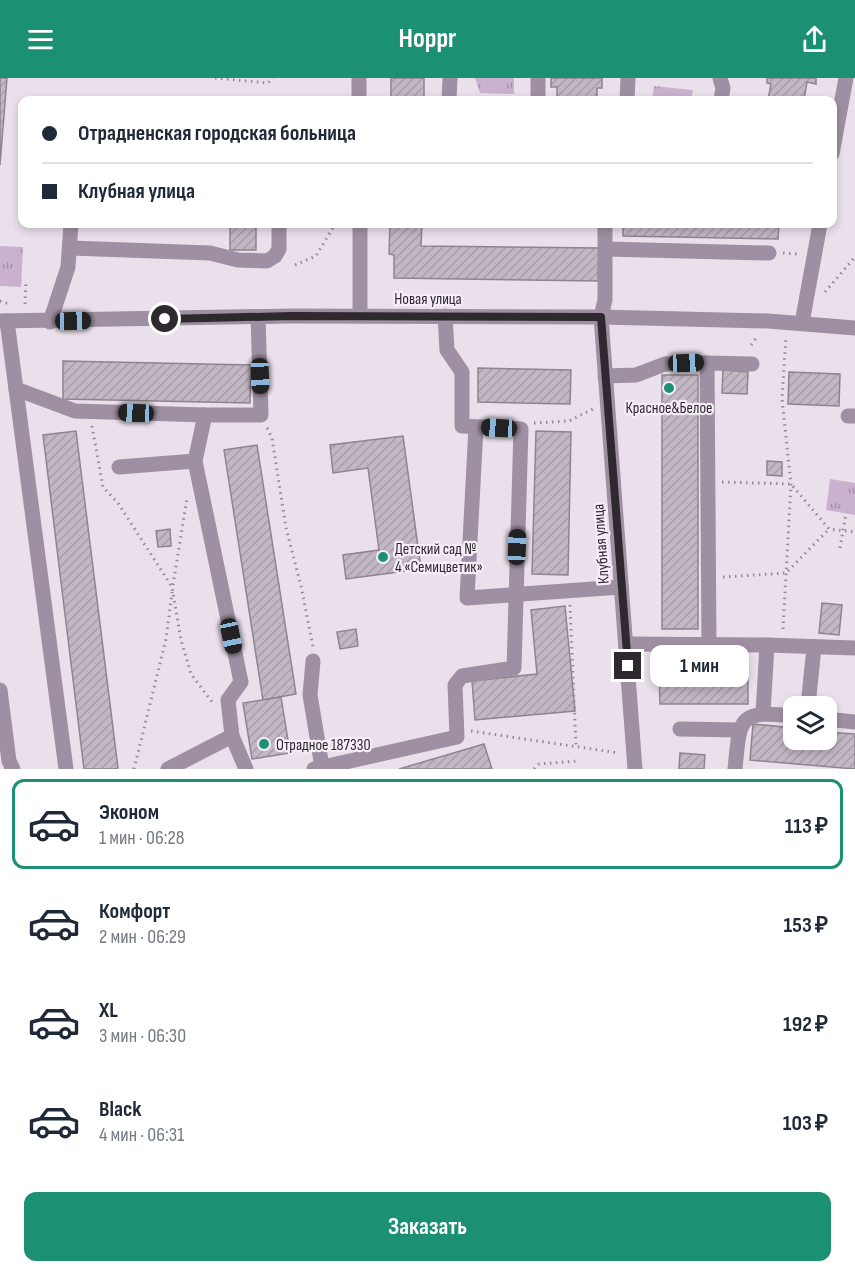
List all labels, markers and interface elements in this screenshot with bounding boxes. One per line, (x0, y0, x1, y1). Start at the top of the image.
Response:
icon: menu (24, 23, 57, 56)
text: Hoppr (399, 23, 456, 55)
icon: share (798, 23, 831, 56)
text: Отрадненская городская больница (78, 120, 356, 147)
text: Клубная улица (78, 178, 195, 205)
street label: Новая улица (394, 290, 462, 309)
route start (151, 305, 178, 332)
car (55, 312, 91, 330)
car (668, 353, 704, 373)
car (250, 358, 270, 394)
marker: Красное&Белое (662, 381, 676, 395)
place label: Красное&Белое (625, 399, 713, 418)
car (118, 403, 154, 423)
car (481, 418, 517, 438)
street label: Клубная улица (589, 503, 614, 584)
car (507, 529, 527, 565)
place label: Детский сад № 4 «Семицветик» (395, 540, 483, 577)
marker: Детский сад № 4 «Семицветик» (376, 550, 390, 564)
car (218, 617, 244, 655)
callout: 1 мин (649, 645, 748, 687)
route end (614, 652, 641, 679)
text: 1 мин (680, 654, 719, 678)
map controls (783, 696, 837, 750)
button: layers (783, 696, 837, 750)
place label: Отрадное 187330 (276, 736, 371, 755)
marker: Отрадное 187330 (257, 737, 271, 751)
icon: car (27, 797, 81, 851)
text: Эконом (99, 799, 159, 826)
text: 113 ₽ (785, 813, 828, 840)
text: 1 мин · 06:28 (99, 826, 184, 850)
icon: car (27, 896, 81, 950)
text: Комфорт (99, 898, 170, 925)
text: 153 ₽ (784, 912, 828, 939)
text: 2 мин · 06:29 (99, 925, 186, 949)
icon: car (27, 995, 81, 1049)
text: XL (99, 997, 118, 1024)
text: 192 ₽ (783, 1011, 828, 1038)
text: 3 мин · 06:30 (99, 1024, 186, 1048)
icon: car (27, 1094, 81, 1148)
text: Black (99, 1096, 141, 1123)
text: 103 ₽ (783, 1110, 828, 1137)
text: 4 мин · 06:31 (99, 1123, 184, 1147)
button: Заказать (24, 1192, 831, 1261)

